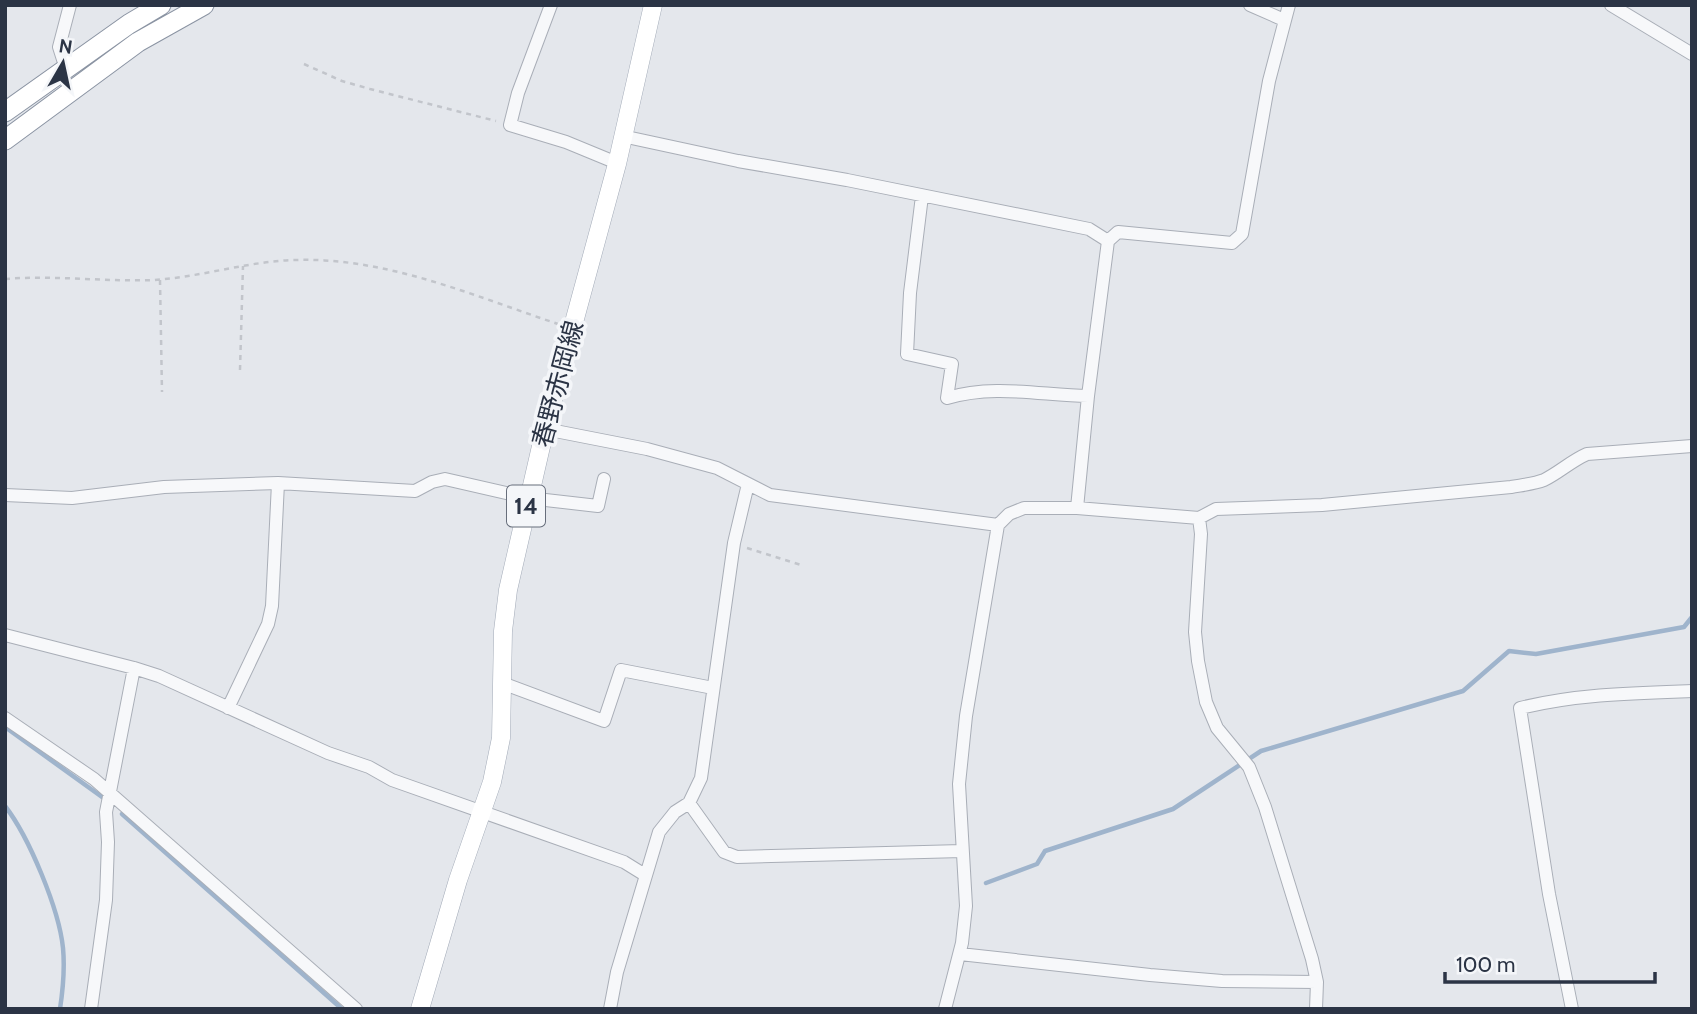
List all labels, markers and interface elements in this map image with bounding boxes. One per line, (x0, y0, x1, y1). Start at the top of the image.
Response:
north arrow (28, 28, 98, 98)
text: N (57, 34, 74, 59)
street label: 春野赤岡線 (526, 317, 590, 451)
road number: 14 (507, 486, 545, 526)
scale bar (1445, 940, 1655, 984)
text: 100 m (1456, 952, 1515, 977)

